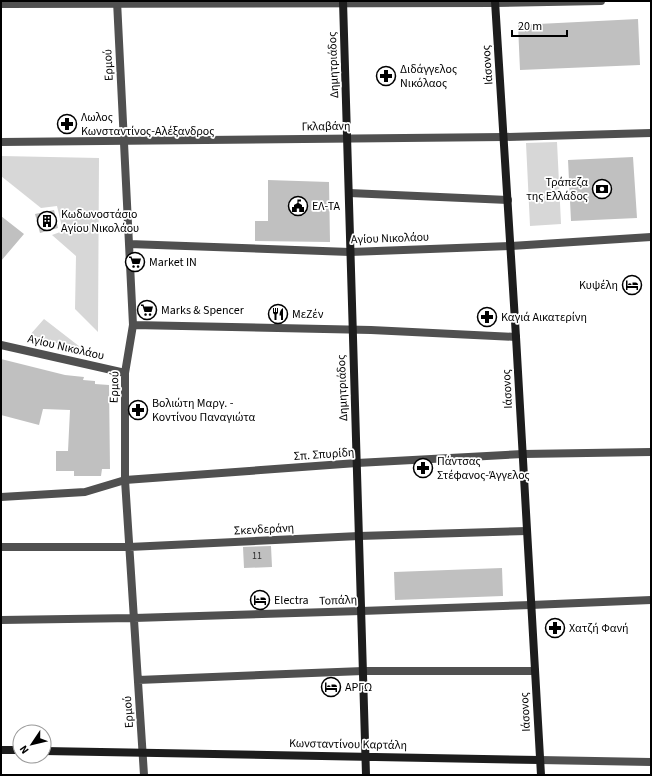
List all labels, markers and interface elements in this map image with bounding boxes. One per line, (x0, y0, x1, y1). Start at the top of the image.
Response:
scale bar (512, 12, 567, 38)
text: 20 m (518, 18, 542, 35)
street label: Δημητριάδος (324, 32, 343, 98)
street label: Ιάσονος (478, 45, 497, 85)
street label: Ερμού (99, 49, 118, 81)
place label: Διδάγγελος Νικόλαος (400, 61, 457, 92)
pharmacy icon: Διδάγγελος Νικόλαος (375, 65, 397, 87)
place label: Λωλος Κωνσταντίνος-Αλέξανδρος (81, 109, 214, 140)
pharmacy icon: Λωλος Κωνσταντίνος-Αλέξανδρος (56, 113, 78, 135)
street label: Γκλαβάνη (301, 118, 351, 135)
place label: Τράπεζα της Ελλάδος (526, 174, 588, 205)
bank icon: Τράπεζα της Ελλάδος (591, 178, 613, 200)
public building icon: ΕΛ-ΤΑ (287, 195, 309, 217)
place label: ΕΛ-ΤΑ (312, 198, 341, 215)
place label: Κωδωνοστάσιο Αγίου Νικολάου (61, 206, 139, 237)
building icon: Κωδωνοστάσιο Αγίου Νικολάου (36, 210, 58, 232)
street label: Αγίου Νικολάου (351, 229, 429, 248)
supermarket icon: Market IN (124, 251, 146, 273)
place label: Market IN (149, 254, 197, 271)
hotel icon: Κυψέλη (621, 274, 643, 296)
place label: Κυψέλη (579, 277, 618, 294)
supermarket icon: Marks & Spencer (136, 299, 158, 321)
place label: Marks & Spencer (161, 302, 245, 319)
restaurant icon: ΜεΖέν (267, 303, 289, 325)
place label: ΜεΖέν (292, 306, 324, 323)
pharmacy icon: Καγιά Αικατερίνη (476, 306, 498, 328)
place label: Καγιά Αικατερίνη (501, 309, 587, 326)
street label: Αγίου Νικολάου (26, 330, 106, 365)
street label: Δημητριάδος (333, 355, 352, 421)
street label: Ιάσονος (498, 369, 517, 409)
street label: Ερμού (105, 371, 124, 403)
place label: Βολιώτη Μαργ. - Κοντίνου Παναγιώτα (152, 395, 256, 426)
pharmacy icon: Βολιώτη Μαργ. - Κοντίνου Παναγιώτα (127, 399, 149, 421)
street label: Σπ. Σπυρίδη (293, 444, 355, 465)
place label: Πάντσας Στέφανος-Άγγελος (437, 453, 530, 484)
pharmacy icon: Πάντσας Στέφανος-Άγγελος (412, 457, 434, 479)
street label: Σκενδεράνη (233, 519, 295, 540)
house number: 11 (252, 549, 262, 563)
hotel icon: Electra (249, 589, 271, 611)
street label: Τοπάλη (319, 591, 357, 610)
place label: Electra (274, 592, 309, 609)
pharmacy icon: Χατζή Φανή (544, 617, 566, 639)
place label: Χατζή Φανή (569, 620, 629, 637)
hotel icon: ΑΡΓΩ (320, 676, 342, 698)
place label: ΑΡΓΩ (345, 679, 372, 696)
street label: Ιάσονος (516, 692, 535, 732)
street label: Ερμού (119, 695, 138, 729)
north arrow (12, 724, 52, 764)
street label: Κωνσταντίνου Καρτάλη (289, 735, 407, 754)
text: N (16, 742, 32, 757)

